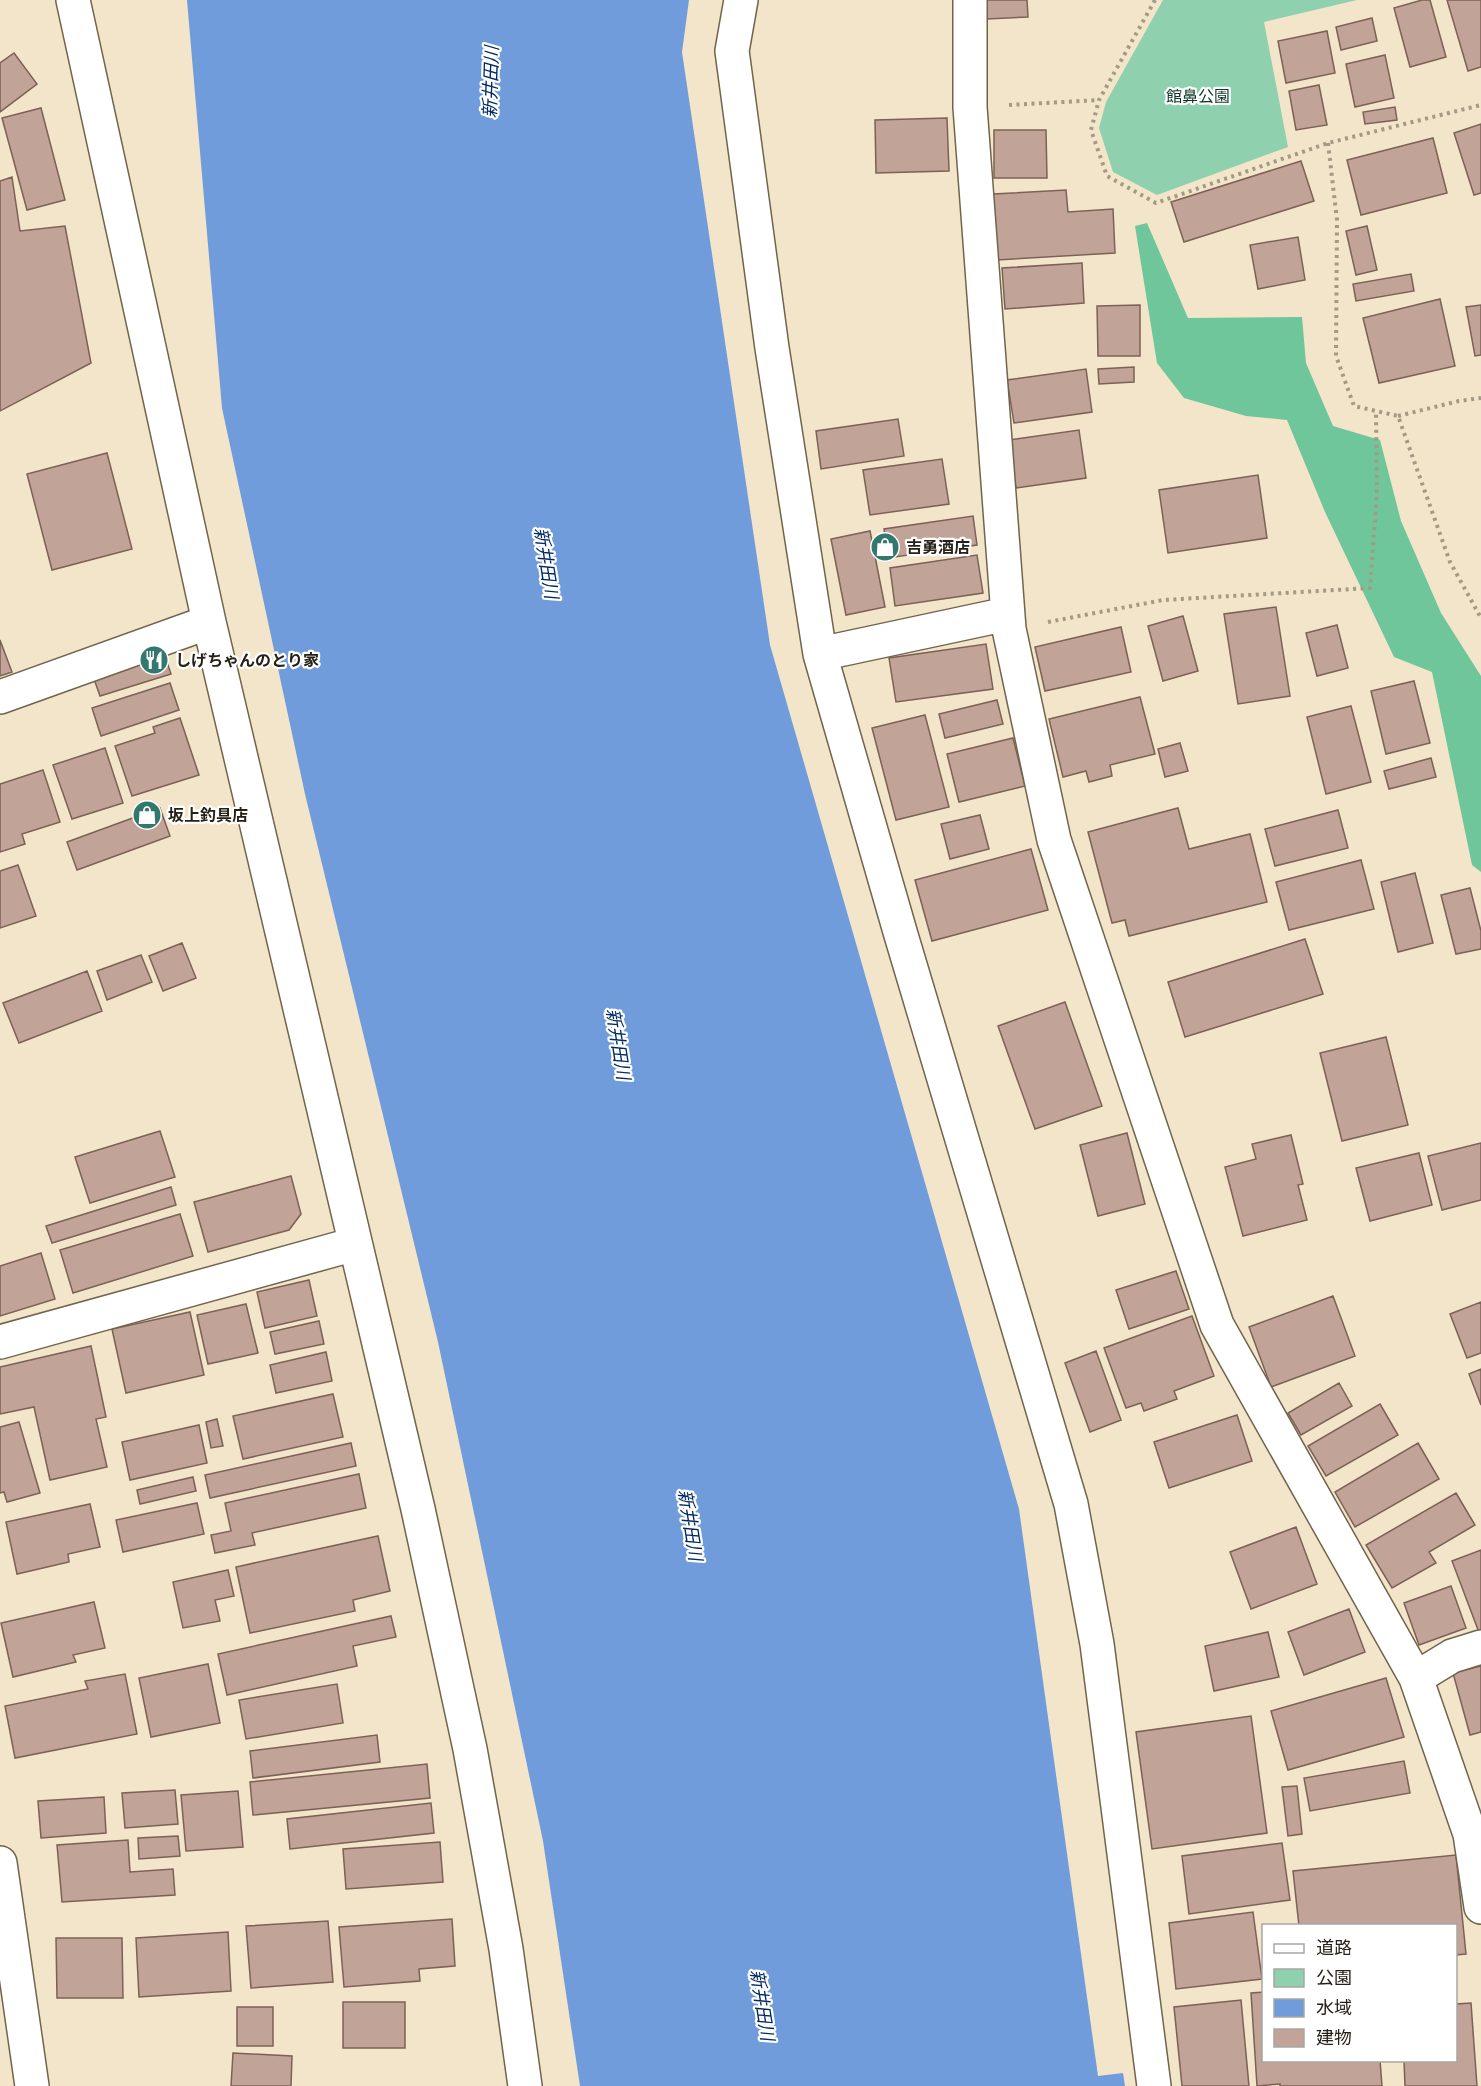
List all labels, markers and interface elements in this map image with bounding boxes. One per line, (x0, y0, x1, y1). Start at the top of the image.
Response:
water label: 新井田川 (478, 44, 502, 118)
park label: 館鼻公園 (1166, 86, 1230, 105)
water label: 新井田川 (530, 526, 564, 602)
shop icon: 吉勇酒店 (869, 531, 901, 563)
place label: 吉勇酒店 (906, 537, 970, 556)
restaurant icon: しげちゃんのとり家 (138, 644, 170, 676)
place label: しげちゃんのとり家 (175, 650, 319, 669)
shop icon: 坂上釣具店 (131, 799, 163, 831)
place label: 坂上釣具店 (168, 805, 248, 824)
water label: 新井田川 (602, 1007, 636, 1083)
water label: 新井田川 (674, 1488, 708, 1564)
legend (1262, 1924, 1457, 2062)
text: 道路 (1316, 1936, 1352, 1958)
text: 公園 (1316, 1966, 1352, 1988)
water label: 新井田川 (746, 1968, 780, 2044)
text: 水域 (1316, 1996, 1352, 2018)
text: 建物 (1316, 2026, 1352, 2048)

